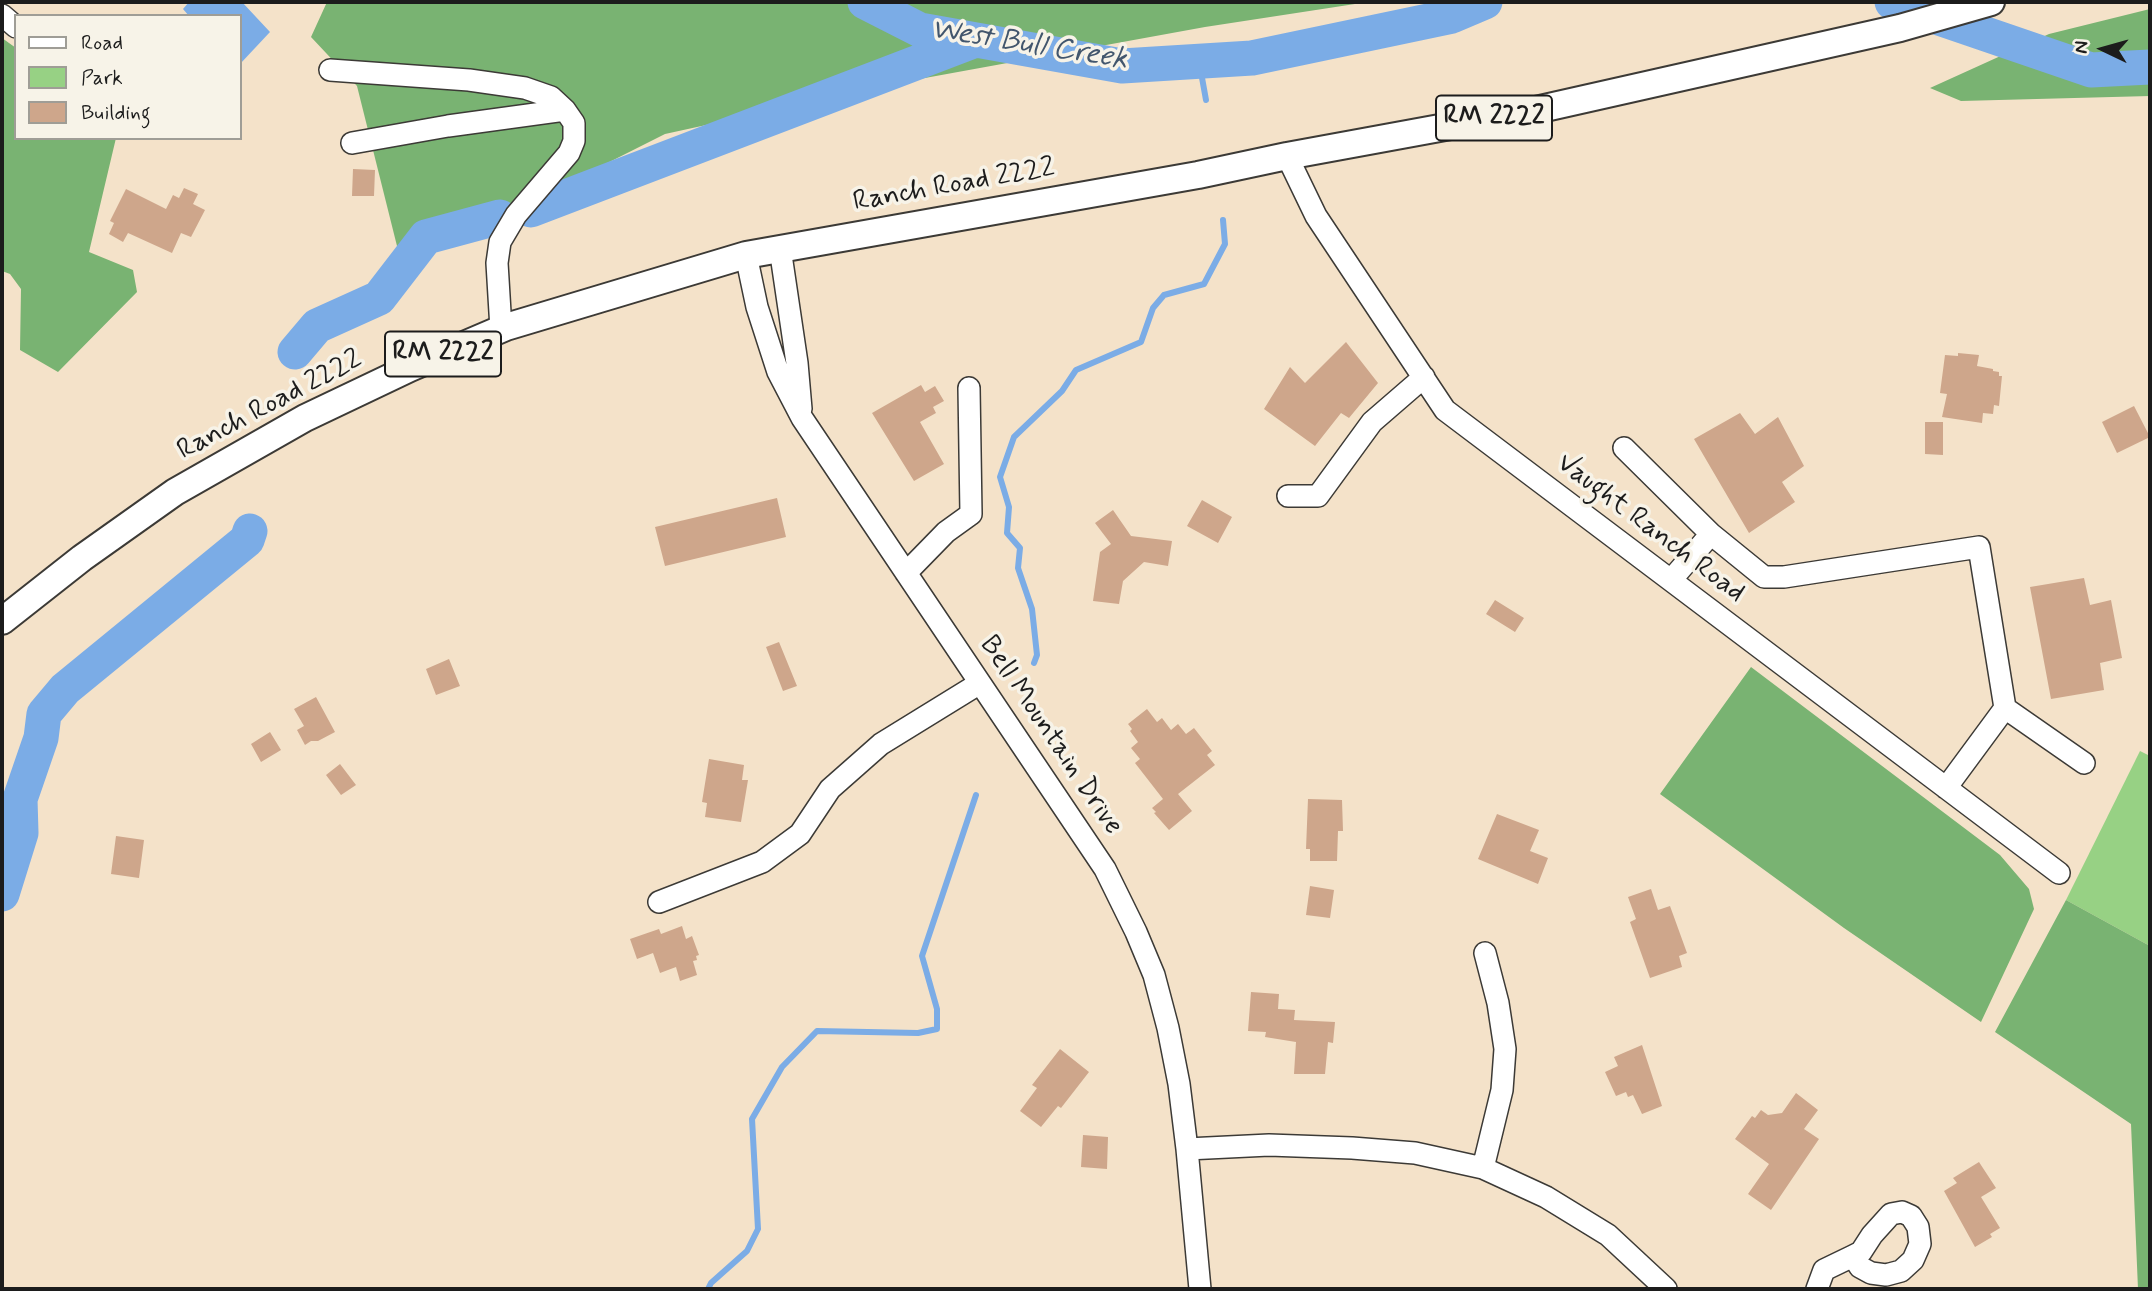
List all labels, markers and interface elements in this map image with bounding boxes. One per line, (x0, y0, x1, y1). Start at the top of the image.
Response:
water label: West Bull Creek (928, 13, 1130, 79)
legend (14, 14, 242, 140)
north arrow (2068, 14, 2138, 84)
text: Road (81, 29, 123, 57)
text: N (2069, 40, 2095, 55)
text: Park (81, 64, 123, 92)
road number: RM 2222 (1436, 96, 1552, 140)
text: Building (81, 99, 151, 127)
street label: Ranch Road 2222 (851, 152, 1057, 220)
road number: RM 2222 (385, 332, 501, 376)
street label: Ranch Road 2222 (172, 343, 368, 469)
street label: Vaught Ranch Road (1549, 447, 1751, 611)
street label: Bell Mountain Drive (971, 630, 1129, 842)

